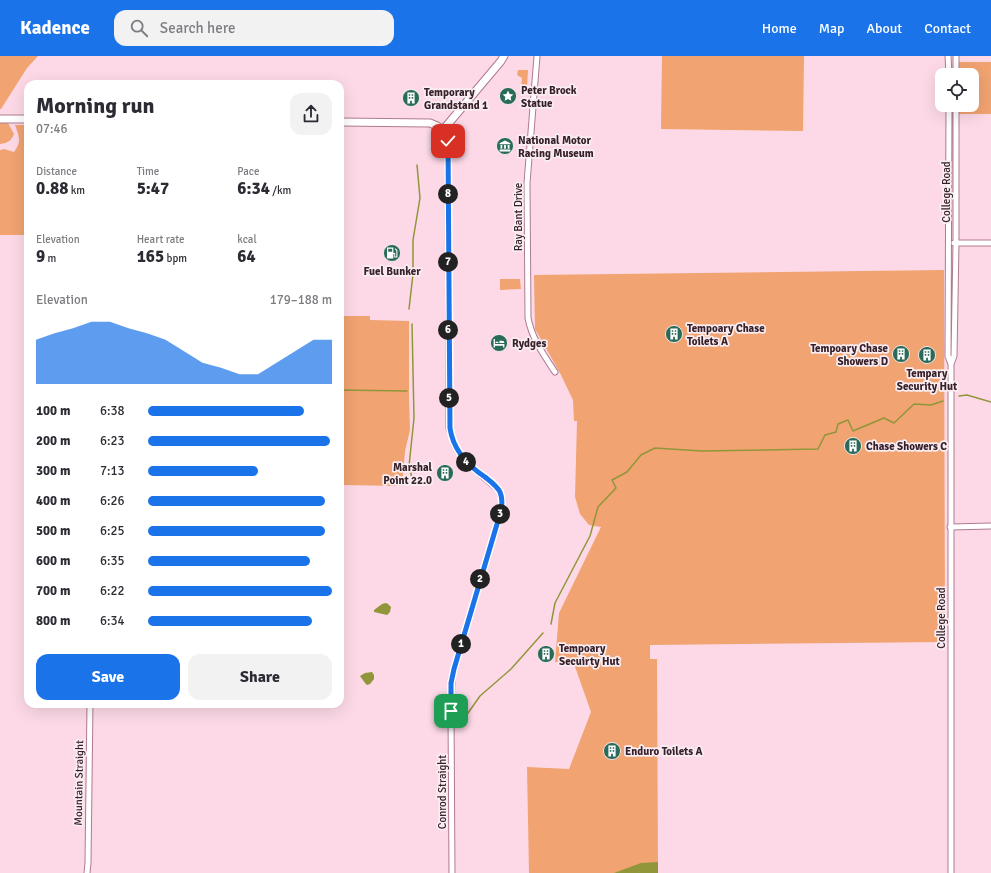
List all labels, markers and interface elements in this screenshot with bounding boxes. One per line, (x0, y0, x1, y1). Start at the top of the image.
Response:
search box (114, 10, 394, 46)
text: Kadence (20, 16, 90, 40)
icon: search (128, 17, 150, 39)
text: Search here (160, 19, 235, 37)
text: Home (762, 20, 797, 37)
text: Map (819, 20, 844, 37)
text: About (866, 20, 902, 37)
text: Contact (924, 20, 971, 37)
map controls (935, 68, 979, 112)
button: locate (935, 68, 979, 112)
place label: Peter Brock Statue (521, 84, 577, 110)
place label: Temporary Grandstand 1 (424, 86, 488, 112)
place icon: Peter Brock Statue (498, 86, 518, 106)
building icon: Temporary Grandstand 1 (401, 88, 421, 108)
text: Morning run (36, 92, 155, 119)
button: share (290, 93, 332, 135)
text: 07:46 (36, 121, 68, 137)
pin (431, 124, 465, 158)
icon: check (437, 130, 459, 152)
place label: National Motor Racing Museum (518, 134, 594, 160)
museum icon: National Motor Racing Museum (495, 136, 515, 156)
street label: College Road (940, 161, 953, 223)
text: Distance (36, 165, 77, 178)
text: Time (137, 165, 159, 178)
text: Pace (237, 165, 260, 178)
text: 0.88 (36, 178, 68, 199)
text: 5:47 (137, 178, 169, 199)
text: 6:34 (237, 178, 270, 199)
street label: Ray Bant Drive (512, 183, 525, 251)
text: km (68, 184, 85, 197)
text: /km (270, 184, 291, 197)
pin: 8 (438, 184, 458, 204)
text: 8 (445, 187, 451, 200)
text: Elevation (36, 233, 80, 246)
text: Heart rate (137, 233, 184, 246)
text: kcal (237, 233, 257, 246)
fuel station icon: Fuel Bunker (382, 243, 402, 263)
text: 9 (36, 246, 45, 267)
text: 165 (137, 246, 164, 267)
text: 64 (237, 246, 256, 267)
text: m (45, 252, 56, 265)
text: bpm (164, 252, 187, 265)
pin: 7 (438, 252, 458, 272)
text: 7 (445, 255, 451, 268)
place label: Fuel Bunker (363, 265, 421, 278)
text: Elevation (36, 292, 88, 308)
text: 179–188 m (270, 292, 332, 308)
pin: 6 (438, 320, 458, 340)
place label: Tempoary Chase Toilets A (687, 322, 765, 348)
text: 6 (445, 323, 451, 336)
building icon: Tempoary Chase Toilets A (664, 324, 684, 344)
hotel icon: Rydges (489, 333, 509, 353)
place label: Rydges (512, 337, 546, 350)
place label: Tempoary Chase Showers D (810, 342, 889, 368)
building icon: Tempoary Chase Showers D (891, 344, 911, 364)
building icon: Tempary Security Hut (917, 345, 937, 365)
place label: Tempary Security Hut (897, 367, 957, 393)
pin: 5 (439, 388, 459, 408)
text: 5 (446, 391, 452, 404)
text: 100 m (36, 403, 70, 419)
text: 6:38 (100, 403, 125, 419)
text: 200 m (36, 433, 70, 449)
text: 6:23 (100, 433, 125, 449)
building icon: Chase Showers C (843, 436, 863, 456)
place label: Chase Showers C (866, 440, 947, 453)
pin: 4 (456, 452, 476, 472)
text: 4 (463, 455, 469, 468)
place label: Marshal Point 22.0 (383, 461, 433, 487)
text: 300 m (36, 463, 70, 479)
text: 7:13 (100, 463, 125, 479)
building icon: Marshal Point 22.0 (435, 463, 455, 483)
text: 400 m (36, 493, 70, 509)
text: 6:26 (100, 493, 125, 509)
pin: 3 (490, 504, 510, 524)
text: 3 (497, 507, 503, 520)
text: 500 m (36, 523, 70, 539)
text: 6:25 (100, 523, 125, 539)
text: 600 m (36, 553, 70, 569)
text: 6:35 (100, 553, 125, 569)
pin: 2 (470, 569, 490, 589)
text: 2 (477, 572, 483, 585)
text: 700 m (36, 583, 70, 599)
text: 6:22 (100, 583, 125, 599)
street label: College Road (935, 587, 948, 649)
text: 800 m (36, 613, 70, 629)
text: 6:34 (100, 613, 125, 629)
pin: 1 (451, 634, 471, 654)
text: 1 (458, 637, 464, 650)
place label: Tempoary Secuirty Hut (559, 642, 620, 668)
building icon: Tempoary Secuirty Hut (536, 644, 556, 664)
button: Save (36, 654, 180, 700)
button: Share (188, 654, 332, 700)
pin (434, 694, 468, 728)
icon: arrive (440, 700, 462, 722)
street label: Mountain Straight (72, 740, 86, 826)
building icon: Enduro Toilets A (602, 741, 622, 761)
place label: Enduro Toilets A (625, 745, 703, 758)
street label: Conrod Straight (436, 755, 449, 829)

